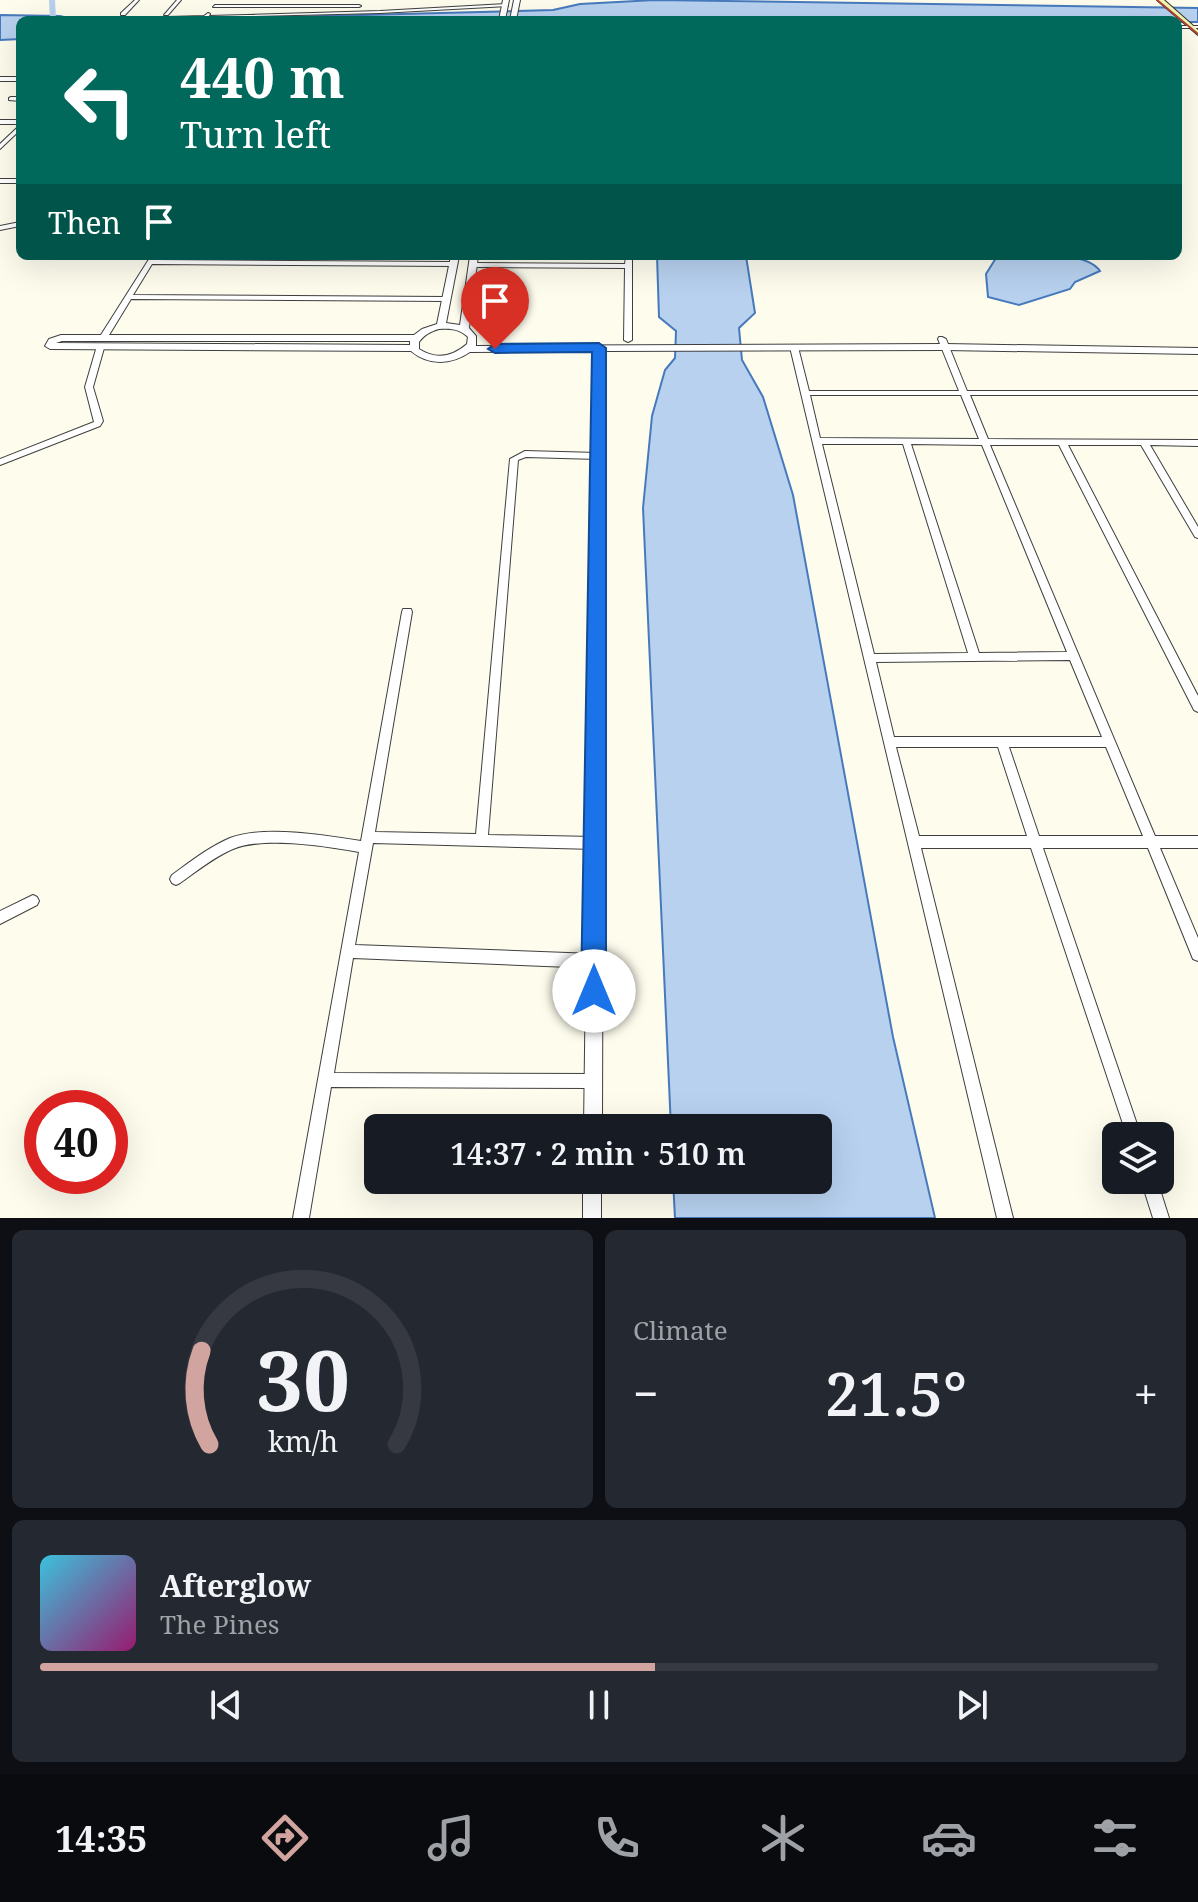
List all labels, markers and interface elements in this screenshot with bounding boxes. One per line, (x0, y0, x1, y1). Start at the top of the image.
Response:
text: 440 m (180, 38, 345, 114)
icon: left (48, 48, 152, 152)
text: Turn left (180, 110, 331, 159)
icon: arrive (137, 200, 181, 244)
text: Then (48, 202, 121, 243)
pin (461, 267, 529, 349)
icon: arrive (473, 279, 517, 323)
position arrow (552, 949, 636, 1033)
speed limit sign: 40 (24, 1090, 128, 1194)
map controls (1102, 1122, 1174, 1194)
button: layers (1102, 1122, 1174, 1194)
text: 14:37 · 2 min · 510 m (450, 1133, 746, 1174)
text: Climate (633, 1312, 728, 1348)
text: 30 (255, 1322, 350, 1435)
text: 21.5° (825, 1352, 967, 1434)
text: − (633, 1363, 658, 1423)
text: + (1133, 1363, 1158, 1423)
text: km/h (267, 1421, 338, 1460)
text: Afterglow (160, 1565, 311, 1606)
text: The Pines (160, 1606, 280, 1642)
icon: previous (204, 1683, 248, 1727)
icon: pause (577, 1683, 621, 1727)
icon: next (950, 1683, 994, 1727)
icon: directions (257, 1810, 313, 1866)
icon: music (423, 1810, 479, 1866)
icon: phone (589, 1810, 645, 1866)
icon: climate (755, 1810, 811, 1866)
icon: car (921, 1810, 977, 1866)
icon: filters (1087, 1810, 1143, 1866)
text: 14:35 (55, 1814, 147, 1863)

